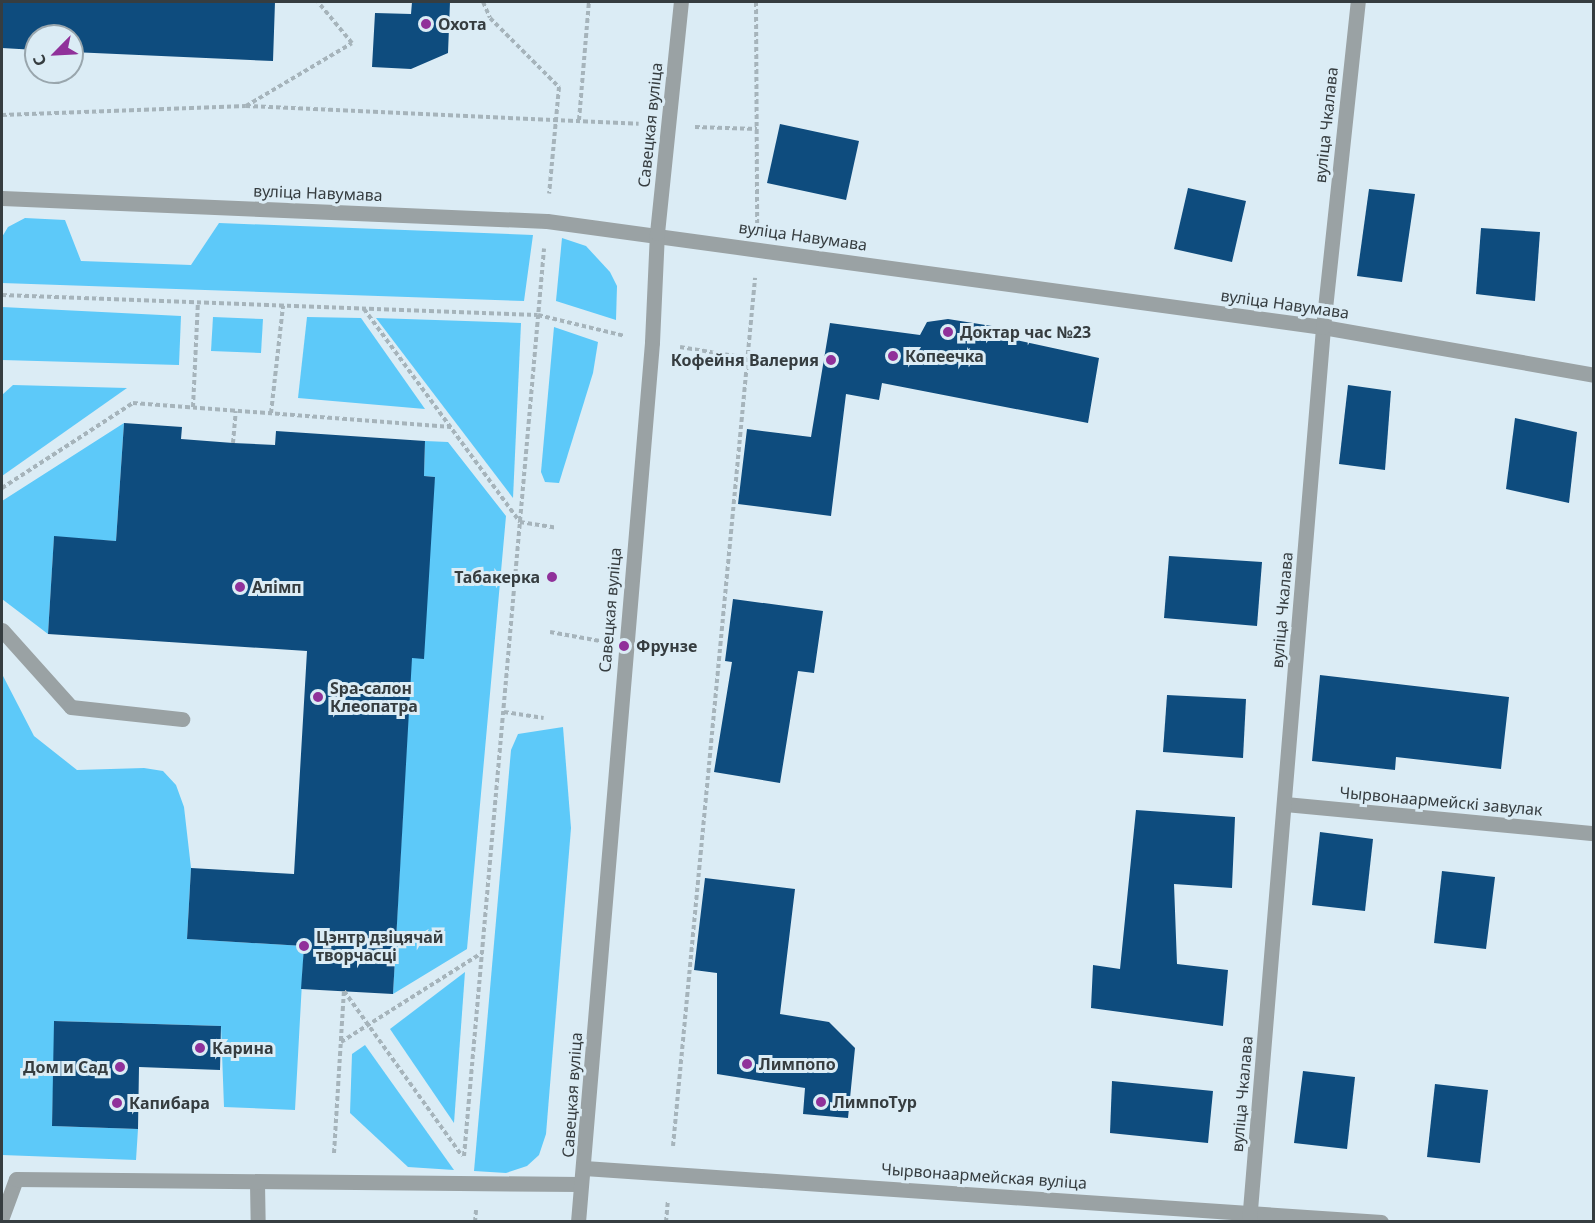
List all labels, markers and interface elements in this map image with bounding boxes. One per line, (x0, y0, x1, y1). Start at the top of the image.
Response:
place label: Охота (438, 14, 486, 34)
marker: Охота (419, 17, 433, 31)
north arrow (24, 24, 84, 84)
text: С (27, 51, 52, 70)
street label: Савецкая вуліца (634, 62, 666, 188)
street label: вуліца Чкалава (1310, 66, 1342, 184)
street label: вуліца Навумава (253, 181, 383, 205)
street label: вуліца Навумава (738, 217, 868, 255)
street label: вуліца Навумава (1220, 285, 1350, 323)
place label: Доктар час №23 (960, 322, 1091, 342)
marker: Доктар час №23 (941, 325, 955, 339)
place label: Копеечка (905, 346, 984, 366)
marker: Копеечка (886, 349, 900, 363)
place label: Кофейня Валерия (671, 350, 819, 370)
marker: Кофейня Валерия (824, 353, 838, 367)
street label: Савецкая вуліца (595, 547, 625, 673)
street label: вуліца Чкалава (1267, 551, 1297, 669)
place label: Табакерка (454, 567, 540, 587)
marker: Табакерка (545, 570, 559, 584)
place label: Алімп (252, 577, 302, 597)
marker: Алімп (233, 580, 247, 594)
place label: Фрунзе (636, 636, 697, 656)
marker: Фрунзе (617, 639, 631, 653)
place label: Spa-салон Клеопатра (330, 678, 418, 716)
marker: Spa-салон Клеопатра (311, 690, 325, 704)
street label: Чырвонаармейскі завулак (1339, 783, 1543, 819)
place label: Цэнтр дзіцячай творчасці (316, 927, 444, 965)
marker: Цэнтр дзіцячай творчасці (297, 939, 311, 953)
street label: Савецкая вуліца (558, 1032, 586, 1158)
street label: вуліца Чкалава (1227, 1035, 1257, 1153)
place label: Карина (212, 1038, 273, 1058)
marker: Карина (193, 1041, 207, 1055)
place label: Лимпопо (759, 1054, 836, 1074)
place label: Дом и Сад (23, 1057, 108, 1077)
marker: Лимпопо (740, 1057, 754, 1071)
marker: Дом и Сад (113, 1060, 127, 1074)
place label: ЛимпоТур (833, 1092, 917, 1112)
place label: Капибара (129, 1093, 210, 1113)
marker: ЛимпоТур (814, 1095, 828, 1109)
marker: Капибара (110, 1096, 124, 1110)
street label: Чырвонаармейская вуліца (880, 1159, 1088, 1193)

